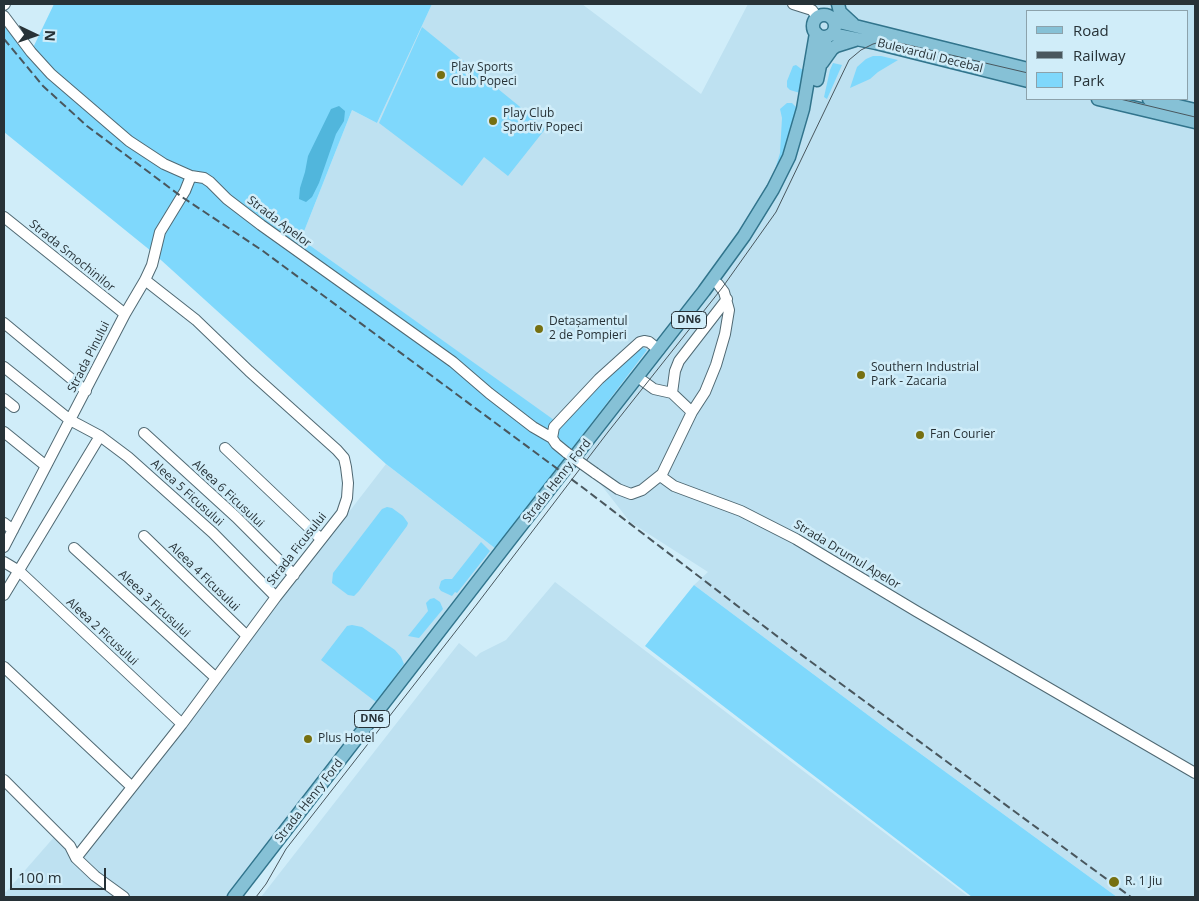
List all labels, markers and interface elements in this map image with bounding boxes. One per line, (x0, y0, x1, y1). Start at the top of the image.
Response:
north arrow (10, 10, 60, 60)
legend (1026, 10, 1189, 100)
text: Road (1073, 20, 1109, 40)
text: N (41, 30, 60, 42)
street label: Bulevardul Decebal (876, 36, 984, 76)
text: Railway (1073, 45, 1126, 65)
place label: Play Sports Club Popeci (451, 61, 517, 89)
marker: Play Sports Club Popeci (435, 69, 447, 81)
text: Park (1073, 70, 1104, 90)
place label: Play Club Sportiv Popeci (503, 107, 583, 135)
marker: Play Club Sportiv Popeci (487, 115, 499, 127)
street label: Strada Apelor (244, 193, 314, 251)
street label: Strada Smochinilor (26, 217, 118, 295)
road number: DN6 (672, 312, 706, 328)
place label: Detașamentul 2 de Pompieri (549, 315, 628, 343)
street label: Strada Pinului (65, 319, 113, 395)
marker: Detașamentul 2 de Pompieri (533, 323, 545, 335)
place label: Southern Industrial Park - Zacaria (871, 361, 979, 389)
marker: Southern Industrial Park - Zacaria (855, 369, 867, 381)
place label: Fan Courier (930, 428, 995, 442)
marker: Fan Courier (914, 429, 926, 441)
street label: Strada Henry Ford (520, 436, 594, 526)
street label: Aleea 5 Ficusului (148, 457, 226, 529)
street label: Aleea 6 Ficusului (189, 457, 267, 531)
street label: Strada Ficusului (264, 510, 330, 588)
street label: Strada Drumul Apelor (791, 517, 903, 593)
street label: Aleea 4 Ficusului (166, 540, 242, 614)
street label: Aleea 3 Ficusului (115, 567, 193, 641)
street label: Aleea 2 Ficusului (63, 595, 141, 669)
road number: DN6 (354, 711, 390, 728)
place label: Plus Hotel (318, 732, 375, 746)
marker: Plus Hotel (302, 733, 314, 745)
street label: Strada Henry Ford (272, 756, 346, 846)
scale bar (12, 858, 109, 890)
text: 100 m (18, 867, 62, 887)
marker: R. 1 Jiu (1107, 875, 1121, 889)
place label: R. 1 Jiu (1125, 875, 1162, 889)

